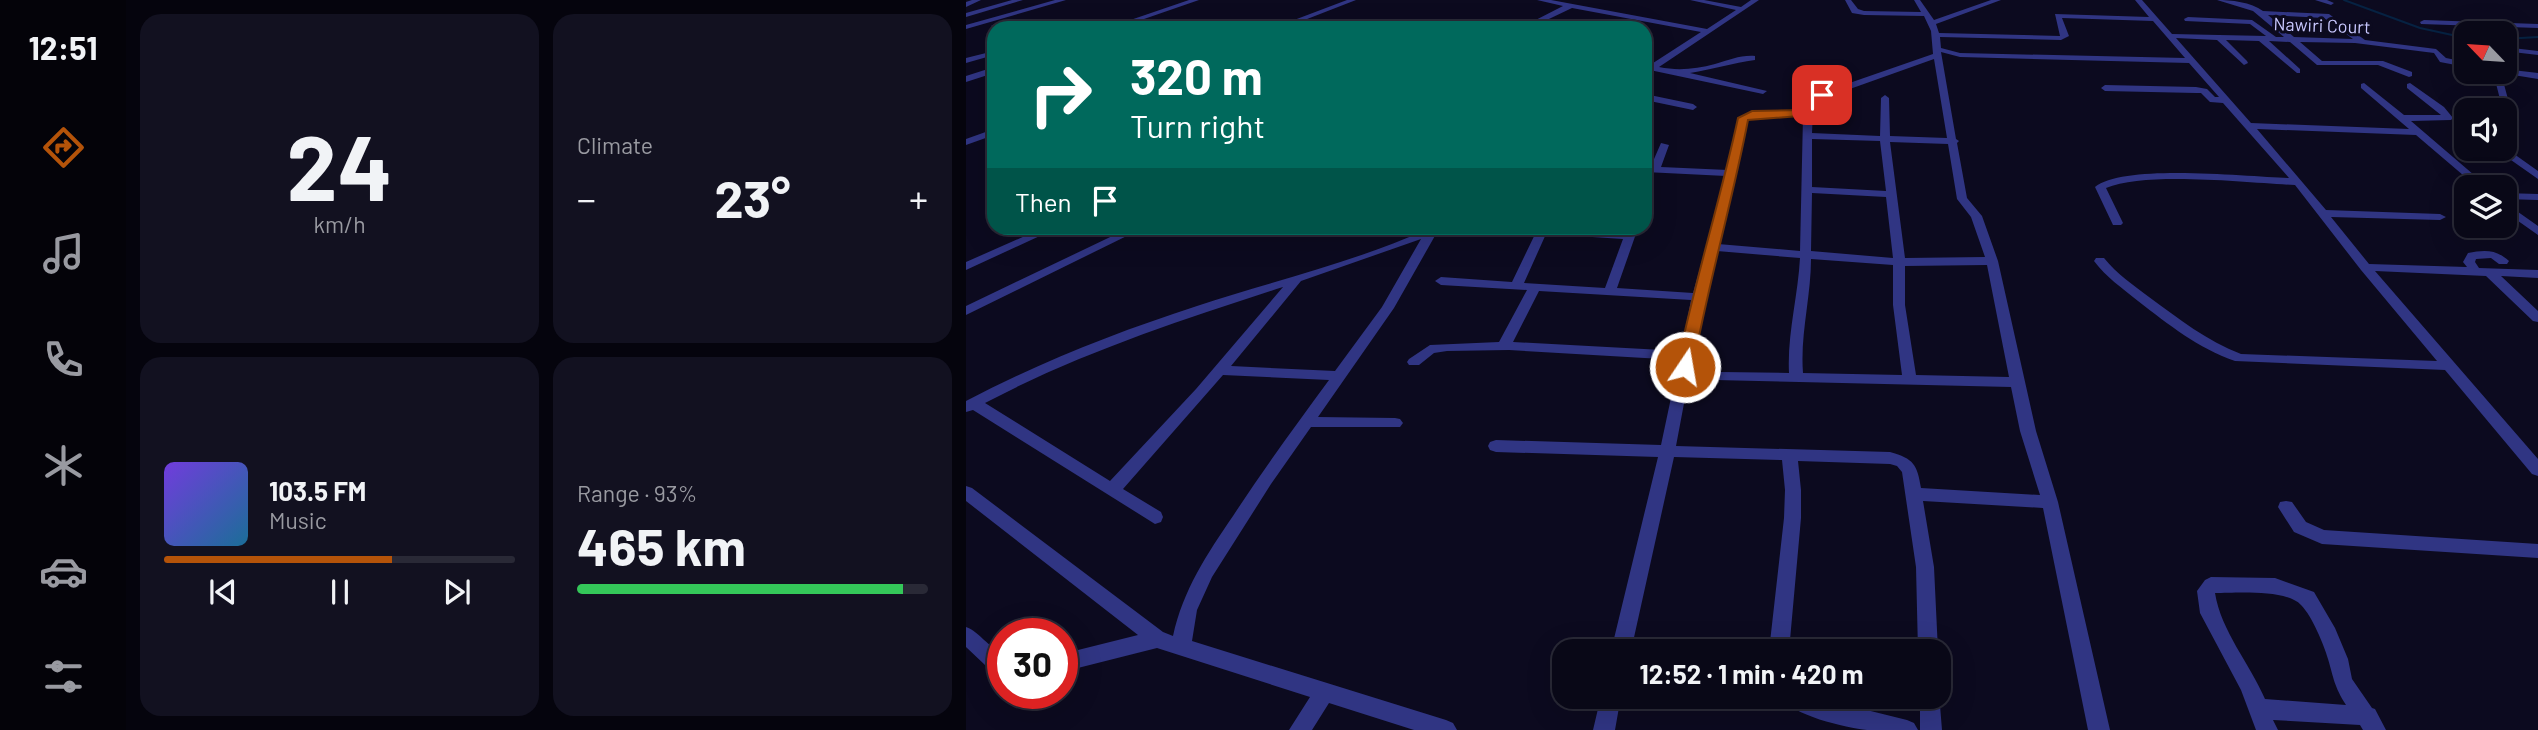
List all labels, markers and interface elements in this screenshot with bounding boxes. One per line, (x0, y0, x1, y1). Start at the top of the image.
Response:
street label: Nawiri Court (2273, 12, 2371, 38)
north arrow (2454, 21, 2516, 84)
map controls (2454, 21, 2517, 238)
text: 12:51 (28, 28, 98, 66)
text: 320 m (1130, 46, 1263, 105)
icon: right (1015, 49, 1106, 140)
pin (1792, 65, 1852, 125)
icon: arrive (1803, 76, 1841, 114)
button: sound (2454, 98, 2517, 161)
text: Turn right (1130, 106, 1265, 144)
text: 24 (286, 110, 393, 219)
icon: directions (39, 123, 88, 172)
text: Climate (577, 131, 653, 159)
text: 23° (714, 166, 791, 228)
text: − (577, 175, 596, 221)
text: + (909, 175, 928, 221)
button: layers (2454, 175, 2517, 238)
icon: arrive (1086, 182, 1124, 220)
text: Then (1015, 186, 1072, 217)
text: km/h (313, 210, 366, 238)
icon: music (39, 229, 88, 278)
position arrow (1648, 330, 1722, 404)
icon: phone (39, 335, 88, 384)
icon: climate (39, 441, 88, 490)
text: 103.5 FM (269, 475, 366, 506)
text: Range · 93% (577, 479, 697, 507)
text: Music (269, 506, 327, 534)
text: 465 km (577, 514, 746, 576)
icon: car (39, 547, 88, 596)
icon: previous (204, 573, 242, 611)
icon: pause (321, 573, 359, 611)
icon: next (438, 573, 476, 611)
speed limit sign: 30 (987, 618, 1078, 709)
icon: filters (39, 652, 88, 701)
text: 12:52 · 1 min · 420 m (1640, 658, 1863, 689)

